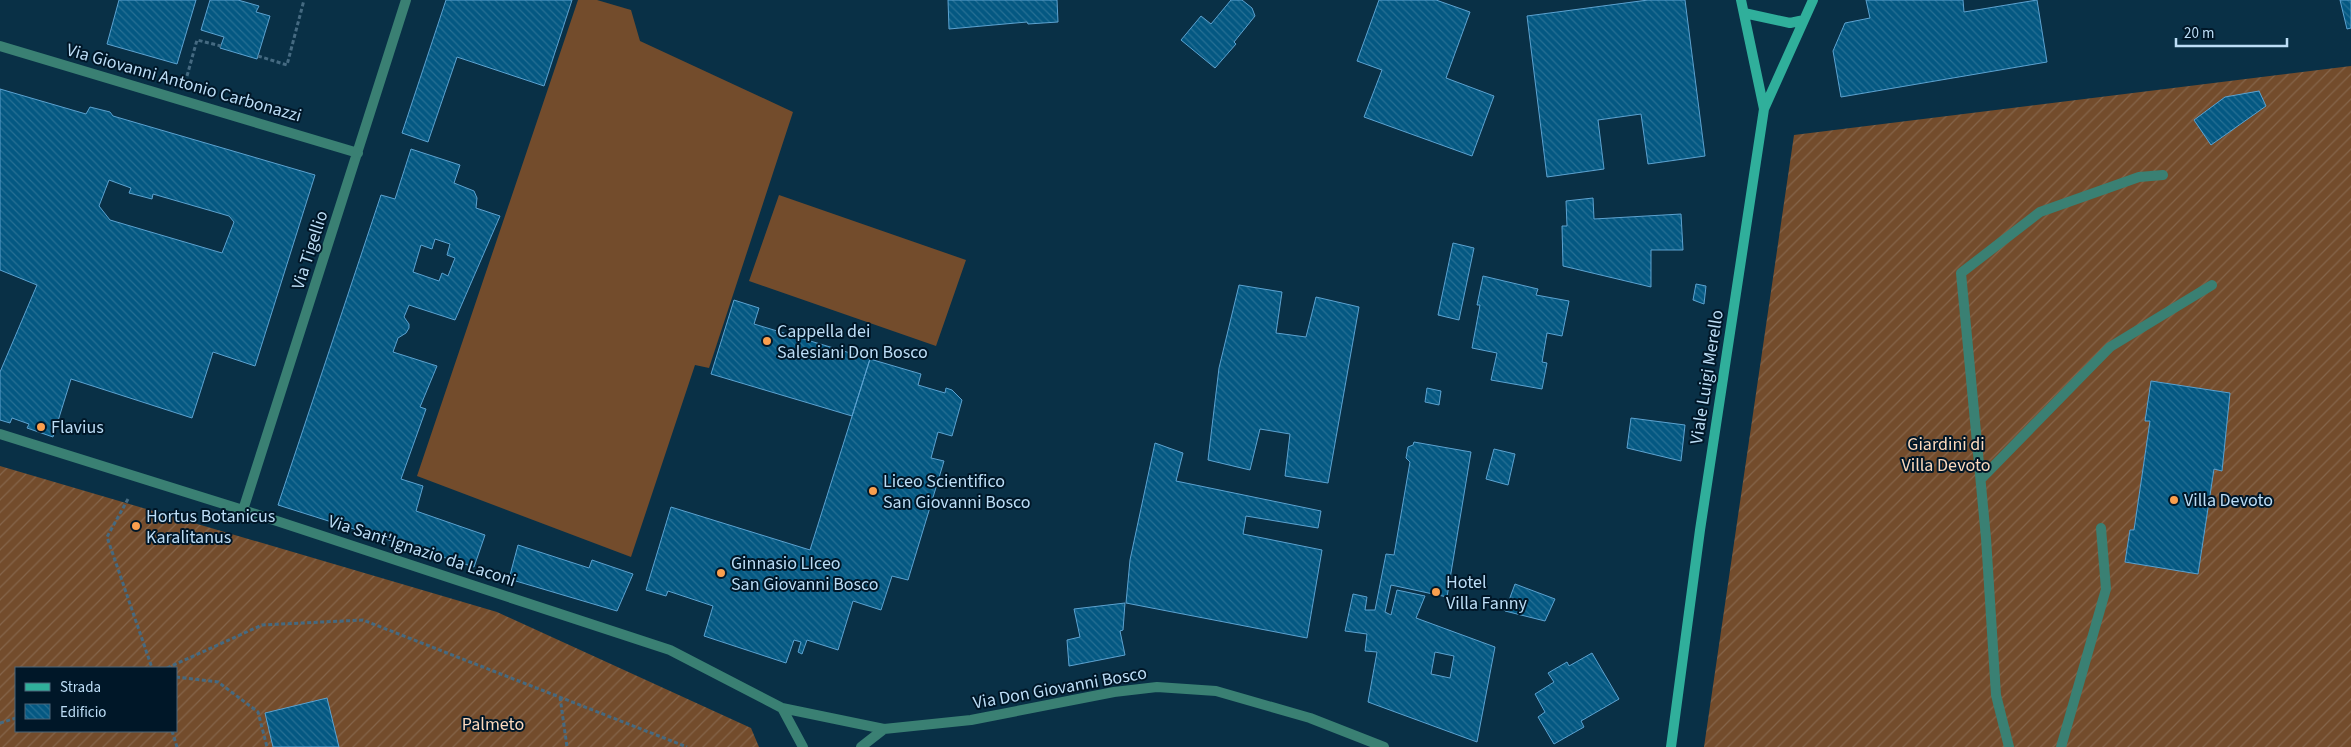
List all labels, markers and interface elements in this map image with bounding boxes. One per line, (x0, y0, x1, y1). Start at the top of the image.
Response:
scale bar (2176, 15, 2287, 47)
text: 20 m (2184, 23, 2214, 44)
street label: Via Giovanni Antonio Carbonazzi (64, 37, 304, 129)
street label: Via Tigellio (286, 207, 334, 293)
street label: Viale Luigi Merello (1684, 308, 1730, 446)
place label: Cappella dei Salesiani Don Bosco (777, 319, 928, 365)
marker: Cappella dei Salesiani Don Bosco (761, 335, 773, 347)
place label: Flavius (51, 415, 104, 440)
marker: Flavius (35, 421, 47, 433)
park label: Giardini di Villa Devoto (1901, 432, 1991, 478)
place label: Liceo Scientifico San Giovanni Bosco (883, 469, 1031, 515)
marker: Liceo Scientifico San Giovanni Bosco (867, 485, 879, 497)
place label: Villa Devoto (2184, 488, 2273, 513)
marker: Villa Devoto (2168, 494, 2180, 506)
place label: Hortus Botanicus Karalitanus (146, 504, 275, 550)
street label: Via Sant'Ignazio da Laconi (325, 509, 519, 593)
marker: Hortus Botanicus Karalitanus (130, 520, 142, 532)
place label: Ginnasio LIceo San Giovanni Bosco (731, 551, 879, 597)
marker: Ginnasio LIceo San Giovanni Bosco (715, 567, 727, 579)
place label: Hotel Villa Fanny (1446, 570, 1528, 616)
marker: Hotel Villa Fanny (1430, 586, 1442, 598)
street label: Via Don Giovanni Bosco (971, 660, 1149, 716)
legend (15, 667, 178, 732)
text: Strada (60, 677, 101, 698)
text: Edificio (60, 702, 107, 723)
park label: Palmeto (462, 712, 524, 737)

